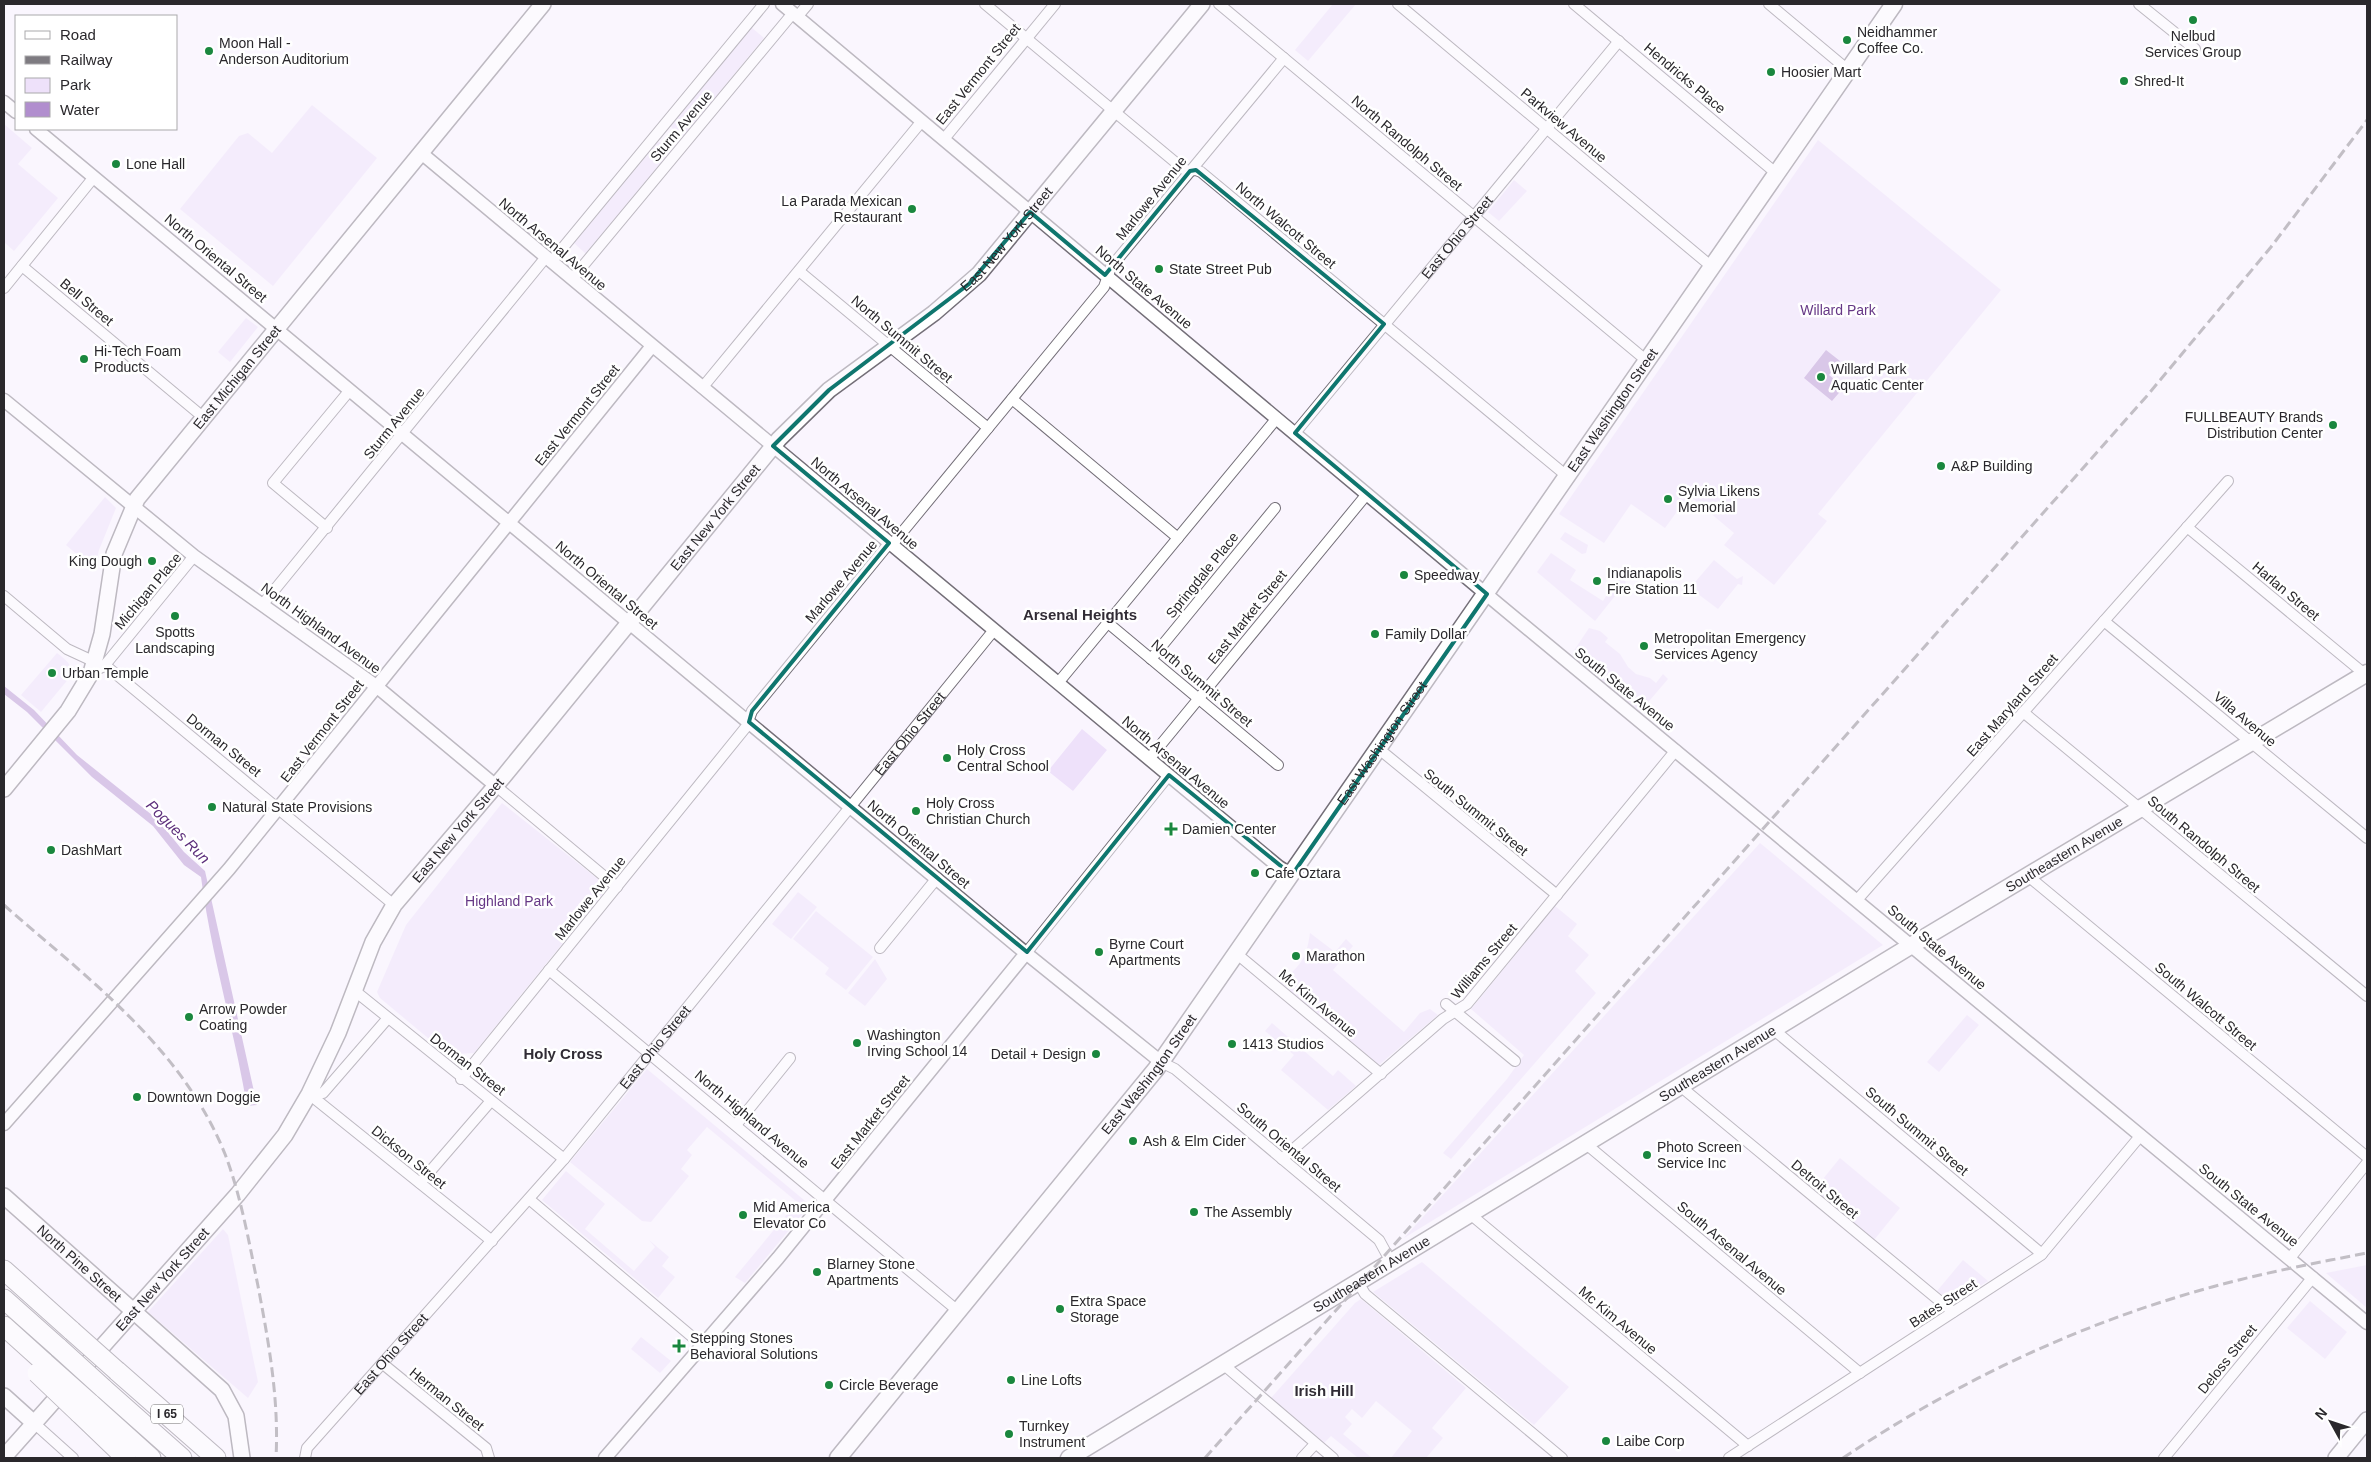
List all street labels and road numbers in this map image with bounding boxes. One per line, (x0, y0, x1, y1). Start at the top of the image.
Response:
street label: East Vermont Street (932, 20, 1024, 128)
street label: Hendricks Place (1641, 39, 1729, 117)
street label: Parkview Avenue (1518, 84, 1610, 166)
street label: Sturm Avenue (647, 87, 715, 165)
street label: North Randolph Street (1348, 92, 1466, 194)
street label: Marlowe Avenue (1112, 153, 1190, 243)
street label: North Walcott Street (1233, 179, 1339, 272)
street label: East New York Street (957, 184, 1056, 294)
street label: East Ohio Street (1418, 192, 1496, 282)
street label: North Arsenal Avenue (496, 194, 610, 294)
street label: North Oriental Street (162, 211, 270, 305)
street label: North State Avenue (1092, 242, 1196, 332)
street label: Bell Street (57, 275, 117, 329)
street label: North Summit Street (848, 292, 956, 386)
street label: East Michigan Street (190, 322, 284, 432)
street label: East Washington Street (1564, 345, 1661, 475)
street label: East Vermont Street (531, 361, 623, 469)
street label: Sturm Avenue (360, 384, 428, 462)
street label: North Arsenal Avenue (808, 453, 922, 553)
street label: East New York Street (667, 461, 763, 574)
street label: Springdale Place (1162, 529, 1242, 621)
street label: Marlowe Avenue (802, 536, 880, 626)
street label: North Oriental Street (553, 538, 661, 632)
street label: Michigan Place (111, 549, 185, 633)
street label: Harlan Street (2249, 558, 2323, 624)
street label: East Market Street (1204, 567, 1290, 667)
street label: North Highland Avenue (258, 579, 384, 677)
street label: North Summit Street (1148, 636, 1256, 730)
street label: South State Avenue (1572, 644, 1678, 734)
street label: East Maryland Street (1963, 650, 2061, 760)
street label: East Vermont Street (277, 677, 367, 785)
street label: East Washington Street (1334, 678, 1430, 808)
street label: Villa Avenue (2211, 688, 2280, 750)
street label: East Ohio Street (871, 689, 948, 779)
street label: Dorman Street (184, 710, 264, 780)
street label: North Arsenal Avenue (1119, 712, 1233, 812)
street label: South Summit Street (1421, 765, 1531, 859)
street label: East New York Street (409, 774, 507, 886)
street label: South Randolph Street (2145, 792, 2263, 896)
street label: North Oriental Street (865, 797, 973, 891)
street label: Southeastern Avenue (2003, 813, 2126, 895)
street label: Marlowe Avenue (551, 853, 629, 943)
street label: South State Avenue (1885, 901, 1990, 993)
street label: Williams Street (1448, 920, 1520, 1002)
street label: South Walcott Street (2152, 959, 2260, 1053)
street label: Mc Kim Avenue (1276, 966, 1360, 1040)
street label: East Ohio Street (616, 1002, 694, 1092)
street label: East Washington Street (1098, 1011, 1200, 1137)
street label: Southeastern Avenue (1656, 1022, 1779, 1105)
street label: Dorman Street (427, 1030, 509, 1098)
street label: North Highland Avenue (692, 1067, 812, 1171)
street label: East Market Street (827, 1072, 913, 1172)
street label: South Summit Street (1862, 1083, 1972, 1179)
street label: South Oriental Street (1234, 1099, 1344, 1195)
street label: Dickson Street (369, 1122, 449, 1192)
street label: Detroit Street (1788, 1156, 1862, 1222)
street label: South State Avenue (2196, 1160, 2302, 1250)
street label: South Arsenal Avenue (1674, 1198, 1790, 1298)
street label: North Pine Street (34, 1221, 125, 1305)
street label: East New York Street (112, 1224, 212, 1334)
street label: Southeastern Avenue (1310, 1232, 1433, 1316)
street label: Bates Street (1906, 1275, 1980, 1331)
street label: Mc Kim Avenue (1576, 1283, 1660, 1357)
street label: East Ohio Street (350, 1310, 431, 1398)
street label: Deloss Street (2194, 1321, 2260, 1397)
street label: Herman Street (407, 1364, 487, 1434)
road number: I 65 (151, 1405, 183, 1424)

